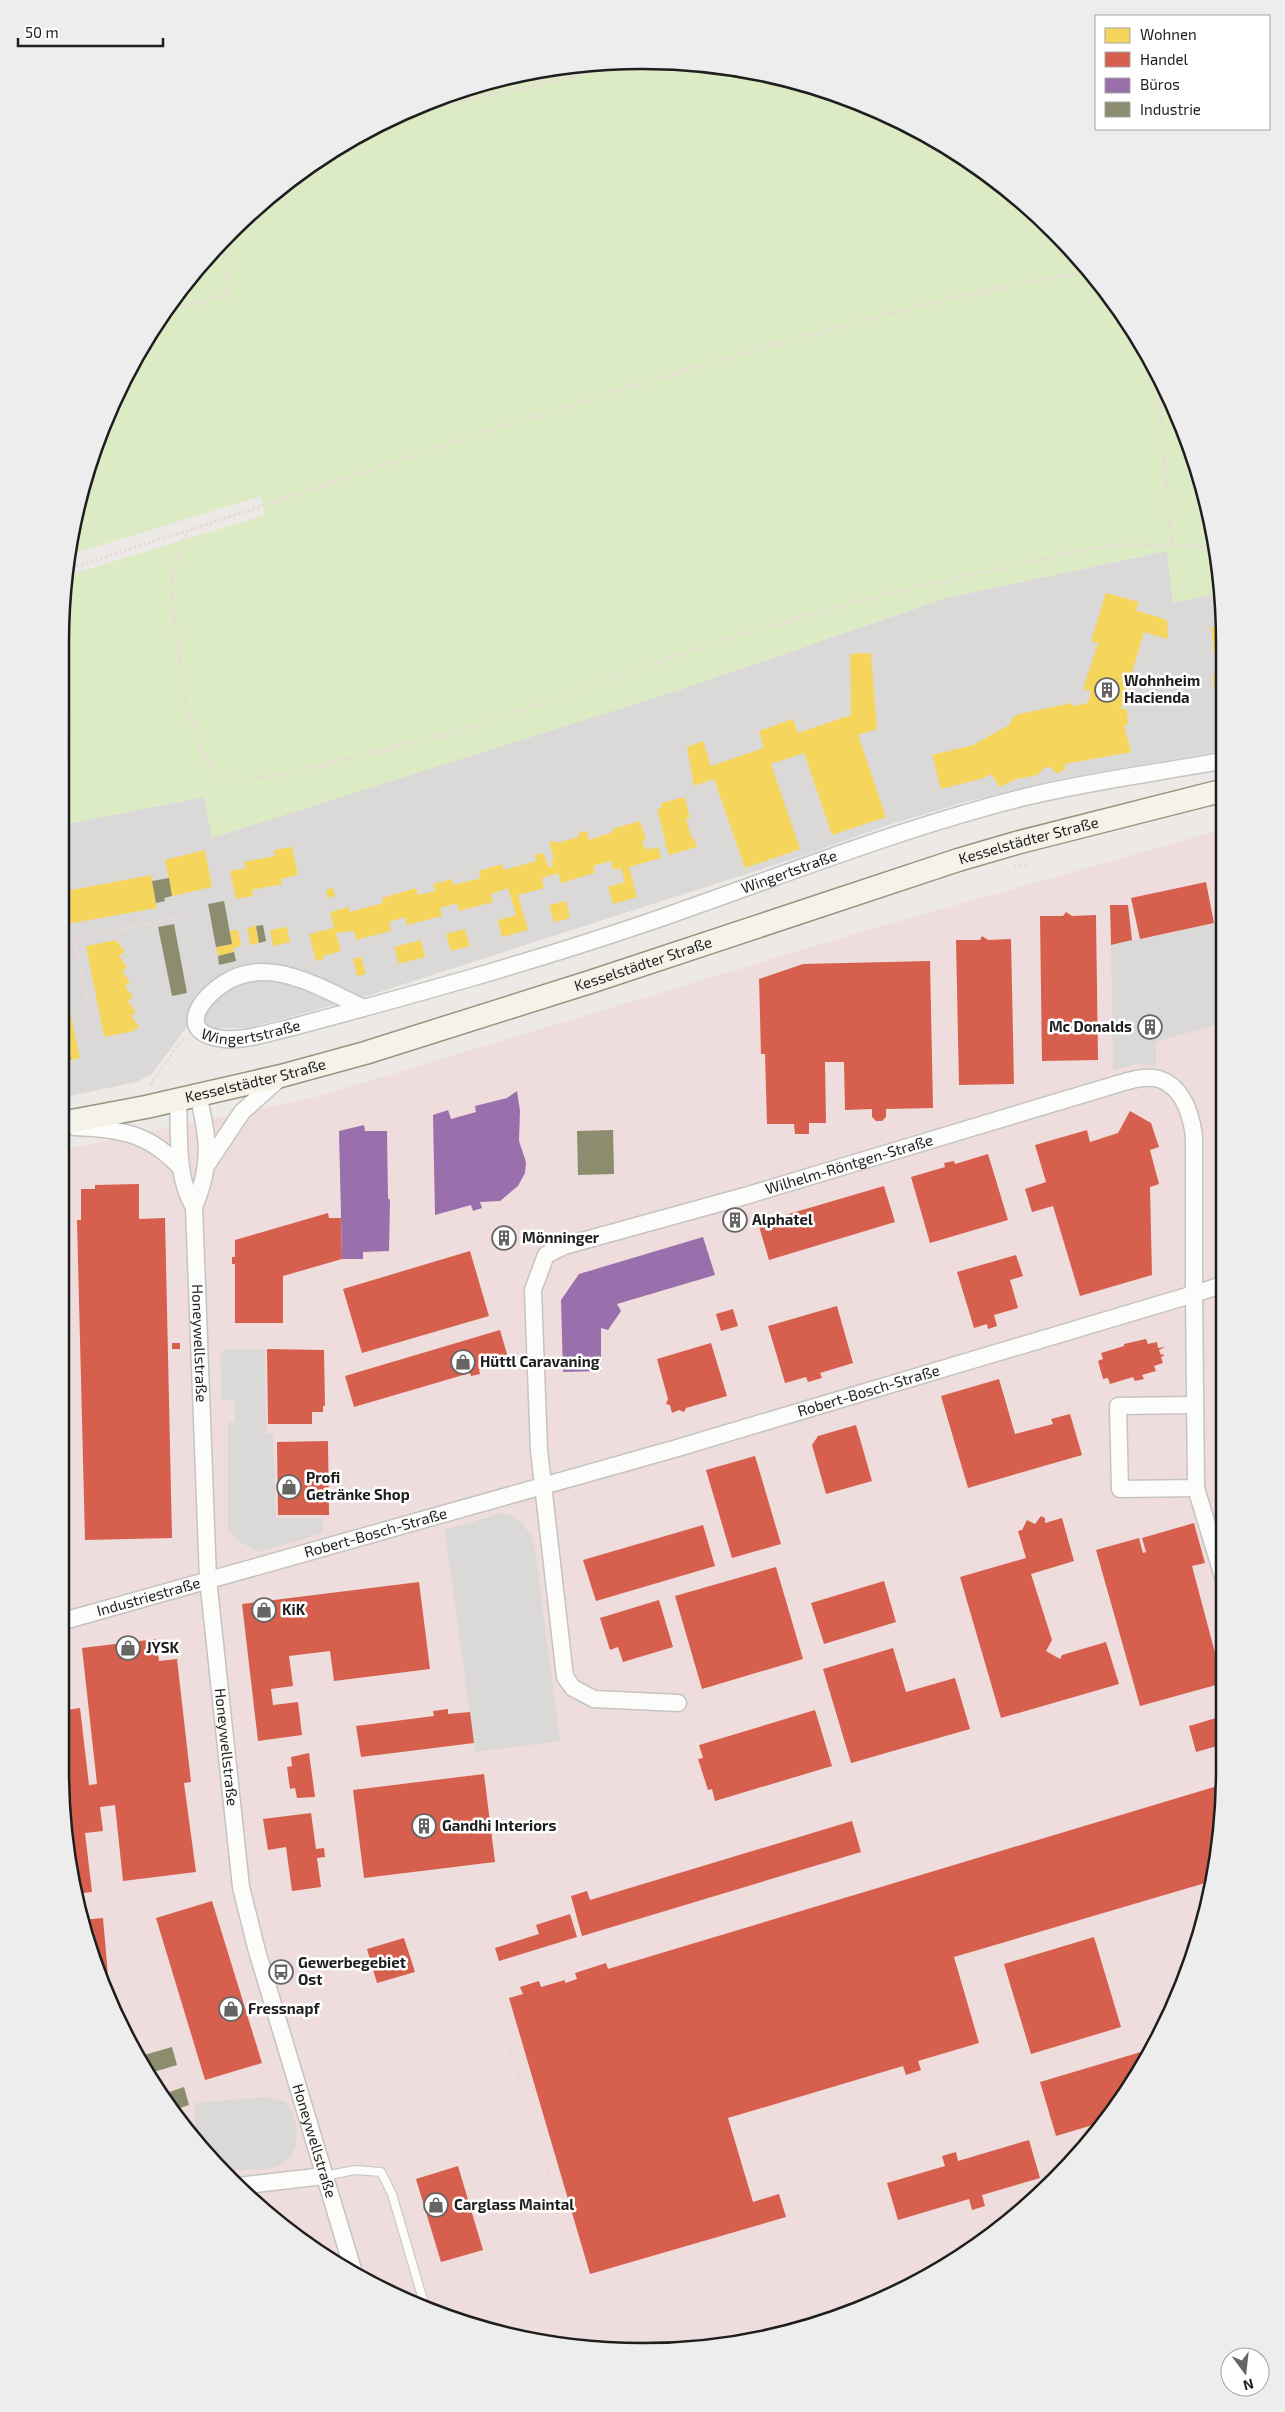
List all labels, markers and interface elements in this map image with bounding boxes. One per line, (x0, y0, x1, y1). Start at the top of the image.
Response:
scale bar (18, 15, 162, 47)
legend (1095, 15, 1270, 130)
text: 50 m (25, 23, 59, 41)
text: Wohnen (1140, 25, 1197, 43)
text: Handel (1140, 50, 1189, 68)
text: Büros (1140, 75, 1180, 93)
text: Industrie (1140, 100, 1201, 118)
place label: Wohnheim Hacienda (1124, 671, 1200, 706)
building icon: Wohnheim Hacienda (1094, 677, 1120, 703)
street label: Kesselstädter Straße (956, 812, 1100, 867)
street label: Wingertstraße (738, 846, 839, 897)
street label: Kesselstädter Straße (572, 932, 714, 994)
building icon: Mc Donalds (1137, 1014, 1163, 1040)
street label: Wingertstraße (199, 1015, 302, 1047)
place label: Mc Donalds (1049, 1017, 1132, 1035)
street label: Kesselstädter Straße (183, 1054, 328, 1106)
street label: Wilhelm-Röntgen-Straße (763, 1130, 935, 1197)
building icon: Alphatel (722, 1207, 748, 1233)
place label: Alphatel (752, 1210, 813, 1228)
building icon: Mönninger (491, 1225, 517, 1251)
place label: Mönninger (522, 1228, 600, 1246)
street label: Honeywellstraße (189, 1284, 211, 1403)
shop icon: Hüttl Caravaning (450, 1349, 476, 1375)
place label: Hüttl Caravaning (480, 1352, 600, 1370)
street label: Robert-Bosch-Straße (795, 1360, 942, 1420)
place label: Profi Getränke Shop (306, 1468, 410, 1503)
shop icon: Profi Getränke Shop (276, 1474, 302, 1500)
street label: Robert-Bosch-Straße (302, 1503, 449, 1561)
street label: Industriestraße (94, 1573, 202, 1619)
shop icon: KiK (251, 1597, 277, 1623)
place label: KiK (282, 1600, 306, 1618)
shop icon: JYSK (115, 1635, 141, 1661)
place label: JYSK (146, 1638, 179, 1656)
street label: Honeywellstraße (212, 1687, 242, 1807)
building icon: Gandhi Interiors (411, 1813, 437, 1839)
place label: Gandhi Interiors (442, 1816, 556, 1834)
place label: Gewerbegebiet Ost (298, 1953, 406, 1988)
bus stop icon: Gewerbegebiet Ost (268, 1959, 294, 1985)
shop icon: Fressnapf (218, 1996, 244, 2022)
place label: Fressnapf (248, 1999, 320, 2017)
street label: Honeywellstraße (289, 2081, 341, 2200)
shop icon: Carglass Maintal (423, 2192, 449, 2218)
place label: Carglass Maintal (454, 2195, 574, 2213)
north arrow (1220, 2347, 1270, 2397)
text: N (1241, 2376, 1256, 2395)

